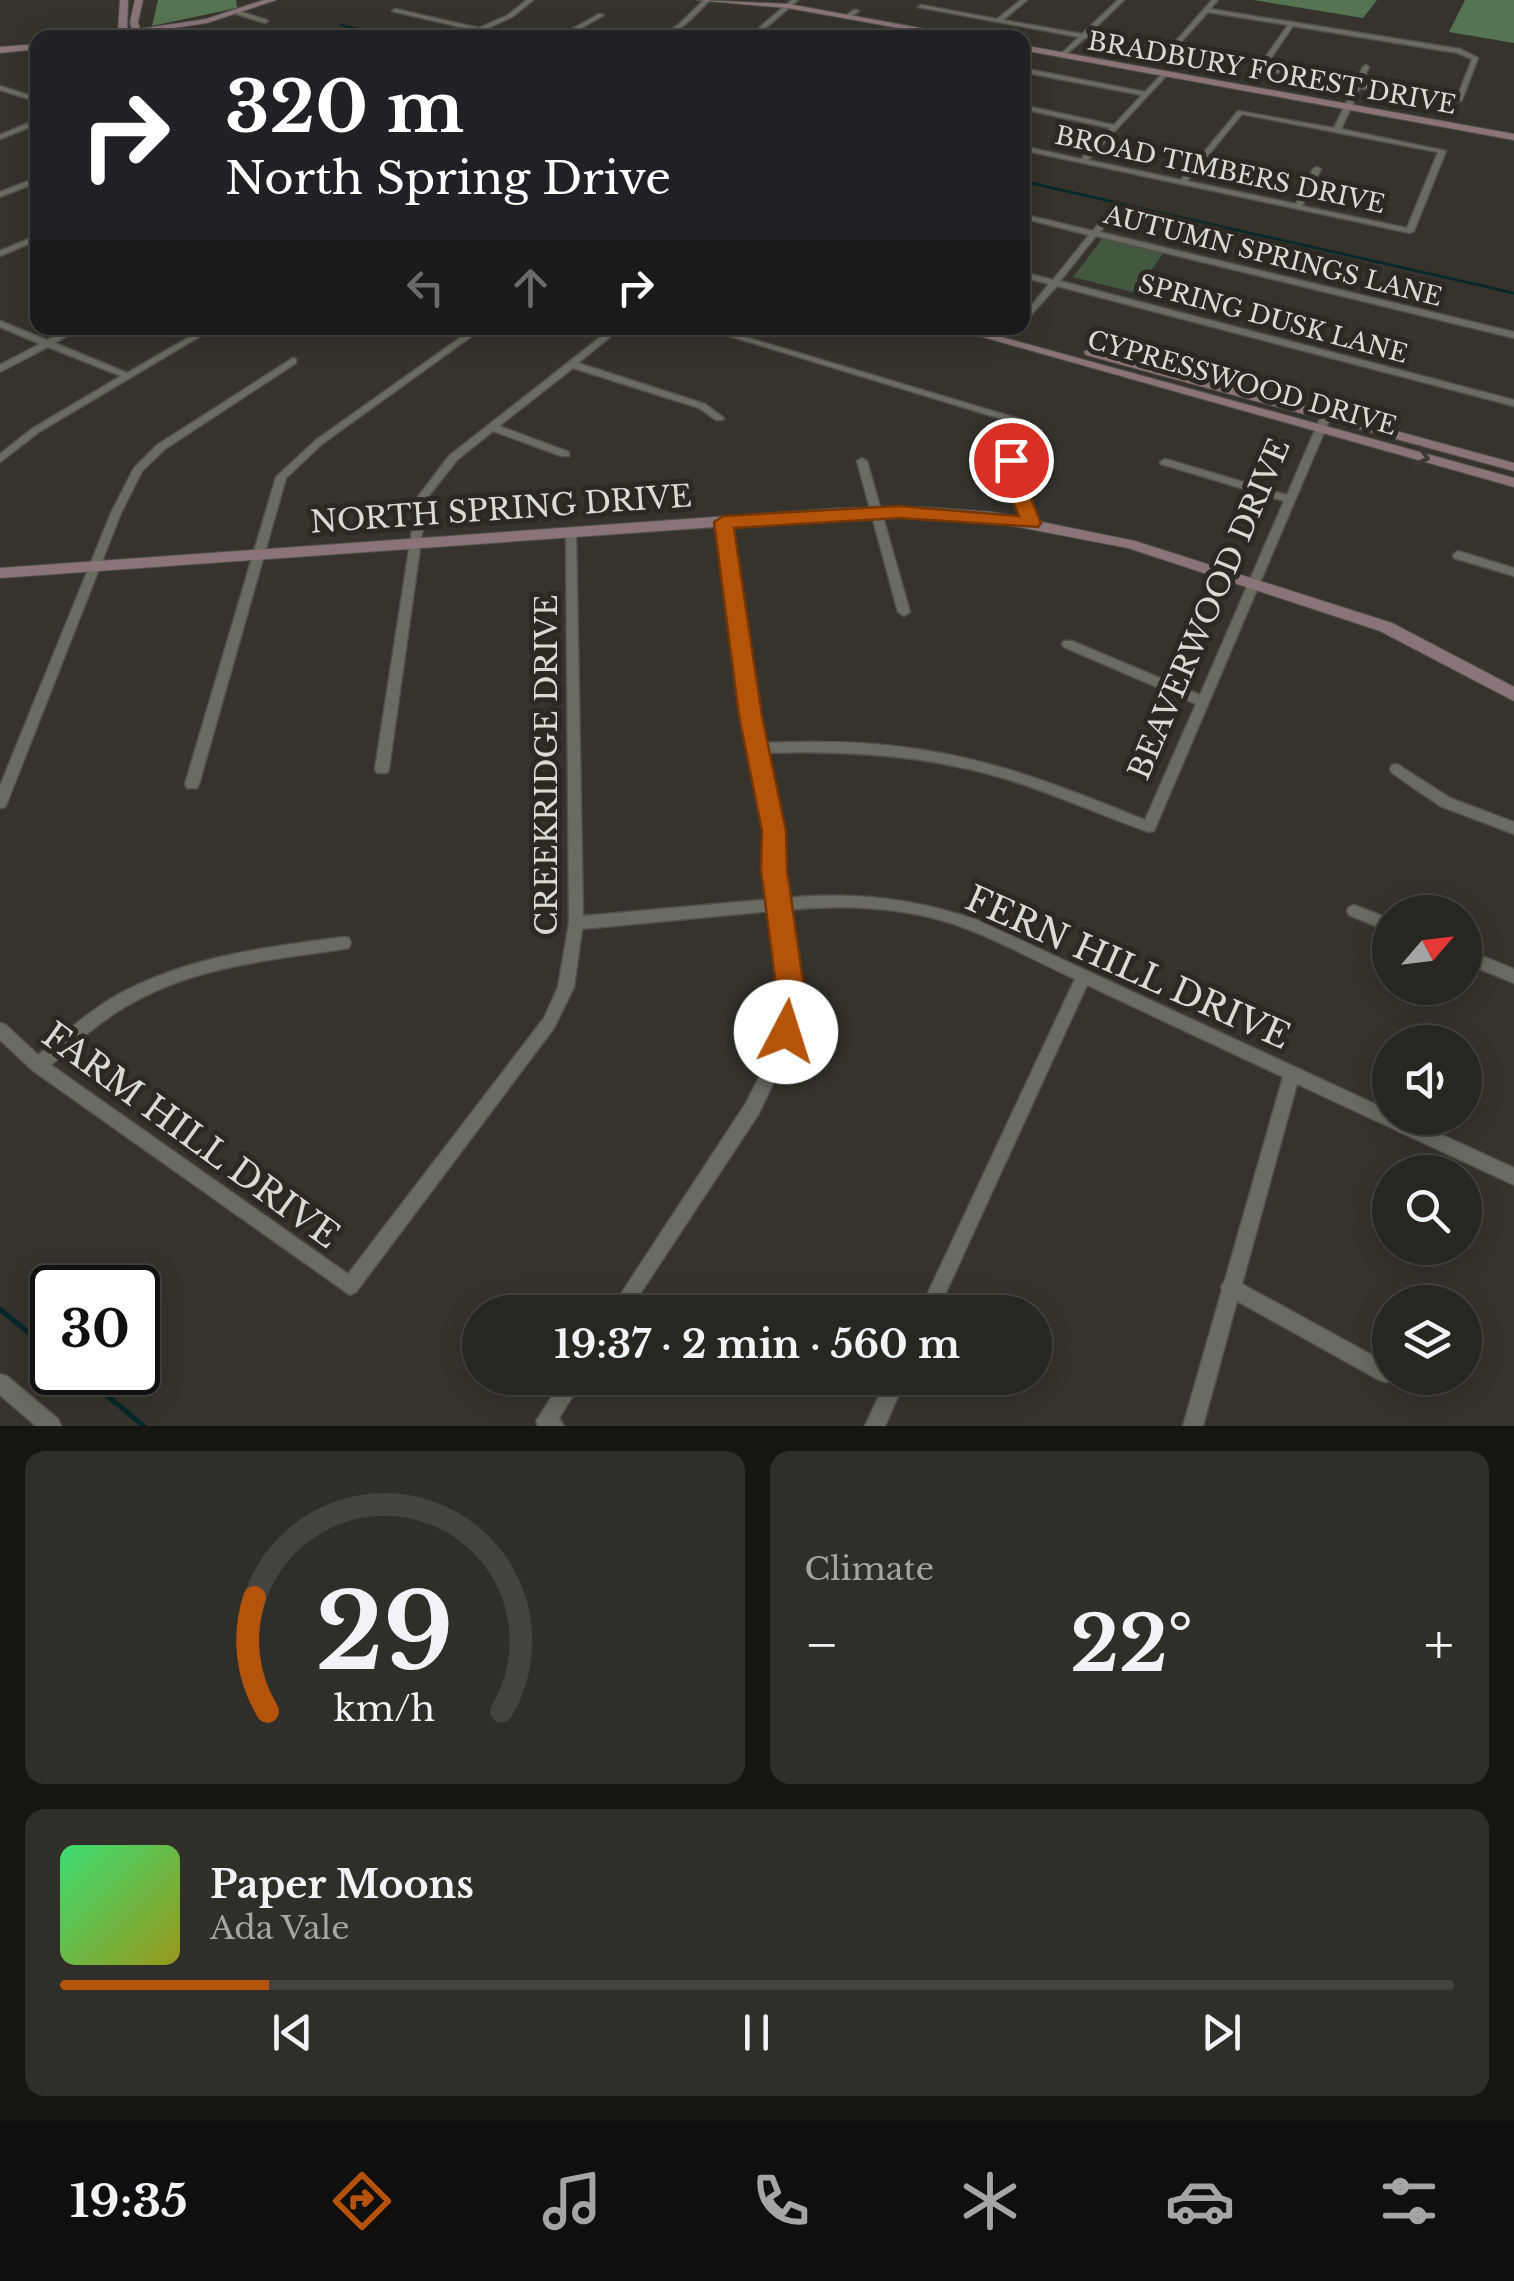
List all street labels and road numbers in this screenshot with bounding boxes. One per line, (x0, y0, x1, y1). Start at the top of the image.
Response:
street label: BRADBURY FOREST DRIVE (1085, 25, 1459, 121)
street label: BROAD TIMBERS DRIVE (1052, 120, 1388, 220)
street label: AUTUMN SPRINGS LANE (1100, 199, 1445, 313)
street label: SPRING DUSK LANE (1135, 268, 1411, 370)
street label: CYPRESSWOOD DRIVE (1084, 324, 1400, 442)
street label: BEAVERWOOD DRIVE (1120, 433, 1298, 785)
street label: NORTH SPRING DRIVE (309, 477, 693, 541)
street label: CREEKRIDGE DRIVE (528, 594, 565, 936)
street label: FERN HILL DRIVE (959, 876, 1297, 1058)
street label: FARM HILL DRIVE (34, 1013, 348, 1257)

